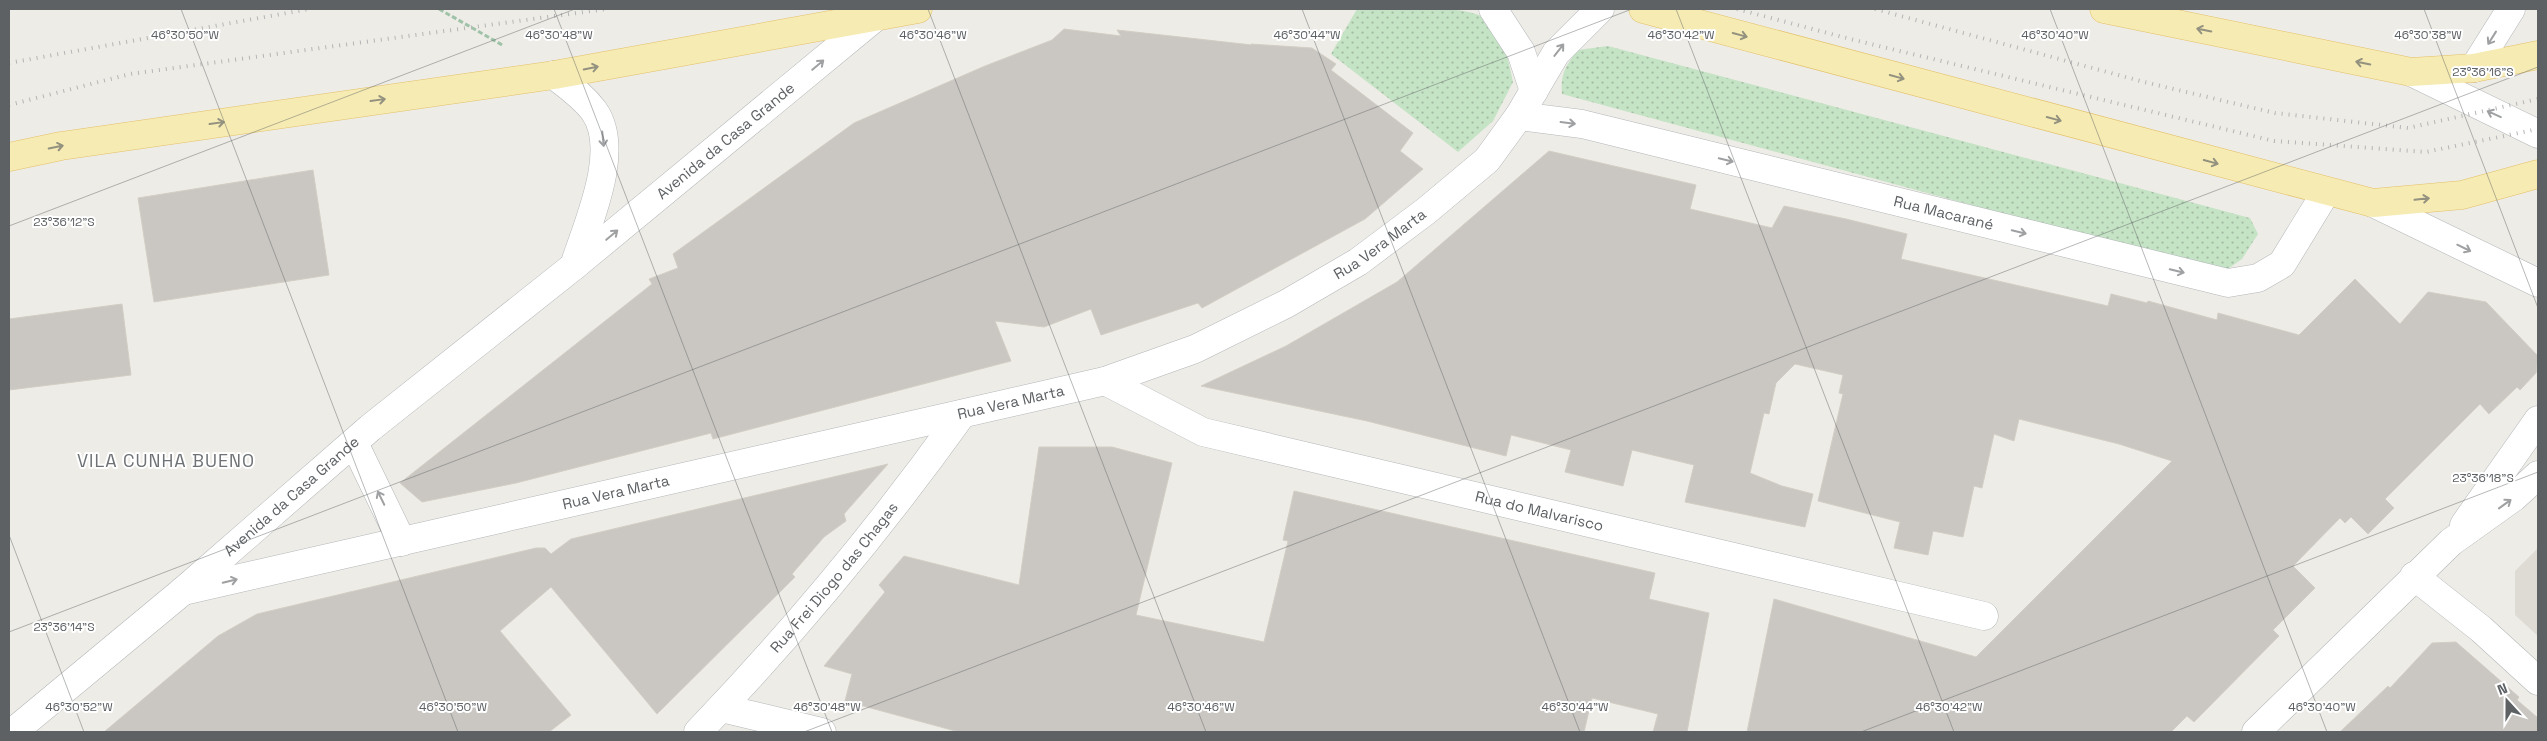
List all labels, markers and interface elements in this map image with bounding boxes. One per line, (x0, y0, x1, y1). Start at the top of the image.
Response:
one-way arrow (2196, 25, 2212, 35)
text: 46°30'50"W (151, 27, 219, 43)
text: 46°30'48"W (525, 27, 593, 43)
text: 46°30'46"W (899, 27, 967, 43)
text: 46°30'44"W (1273, 27, 1341, 43)
text: 46°30'42"W (1647, 27, 1715, 43)
text: 46°30'40"W (2021, 27, 2089, 43)
text: 46°30'38"W (2394, 27, 2462, 43)
one-way arrow (1732, 31, 1748, 40)
one-way arrow (2487, 31, 2497, 45)
one-way arrow (1554, 44, 1565, 57)
one-way arrow (2355, 57, 2371, 67)
one-way arrow (811, 59, 824, 70)
one-way arrow (582, 63, 598, 73)
text: 23°36'16"S (2452, 64, 2514, 80)
one-way arrow (1889, 73, 1905, 82)
street label: Avenida da Casa Grande (652, 78, 798, 203)
one-way arrow (370, 95, 386, 105)
one-way arrow (2487, 108, 2502, 118)
one-way arrow (2046, 115, 2062, 125)
one-way arrow (209, 118, 225, 128)
one-way arrow (1559, 118, 1575, 128)
one-way arrow (598, 130, 608, 146)
one-way arrow (48, 142, 64, 151)
one-way arrow (1717, 156, 1733, 165)
one-way arrow (2203, 157, 2219, 167)
street label: Rua Macarané (1892, 191, 1996, 234)
one-way arrow (2414, 194, 2430, 203)
street label: Rua Vera Marta (1330, 204, 1430, 283)
text: 23°36'12"S (33, 214, 95, 230)
one-way arrow (2011, 228, 2027, 237)
one-way arrow (605, 229, 618, 241)
one-way arrow (2457, 243, 2472, 253)
one-way arrow (2169, 267, 2185, 276)
street label: Rua Vera Marta (955, 380, 1066, 423)
street label: Avenida da Casa Grande (220, 432, 363, 560)
district label: VILA CUNHA BUENO (77, 449, 255, 472)
street label: Rua Vera Marta (560, 470, 672, 513)
text: 23°36'18"S (2452, 470, 2514, 486)
street label: Rua do Malvarisco (1473, 486, 1606, 535)
one-way arrow (375, 491, 385, 506)
street label: Rua Frei Diogo das Chagas (766, 498, 902, 656)
one-way arrow (2498, 498, 2511, 509)
one-way arrow (222, 576, 238, 585)
text: 23°36'14"S (33, 619, 95, 635)
north arrow (2482, 676, 2532, 726)
text: N (2495, 679, 2510, 699)
text: 46°30'52"W (45, 699, 113, 715)
text: 46°30'50"W (419, 699, 487, 715)
text: 46°30'48"W (793, 699, 861, 715)
text: 46°30'46"W (1167, 699, 1235, 715)
text: 46°30'44"W (1541, 699, 1609, 715)
text: 46°30'42"W (1915, 699, 1983, 715)
text: 46°30'40"W (2288, 699, 2356, 715)

